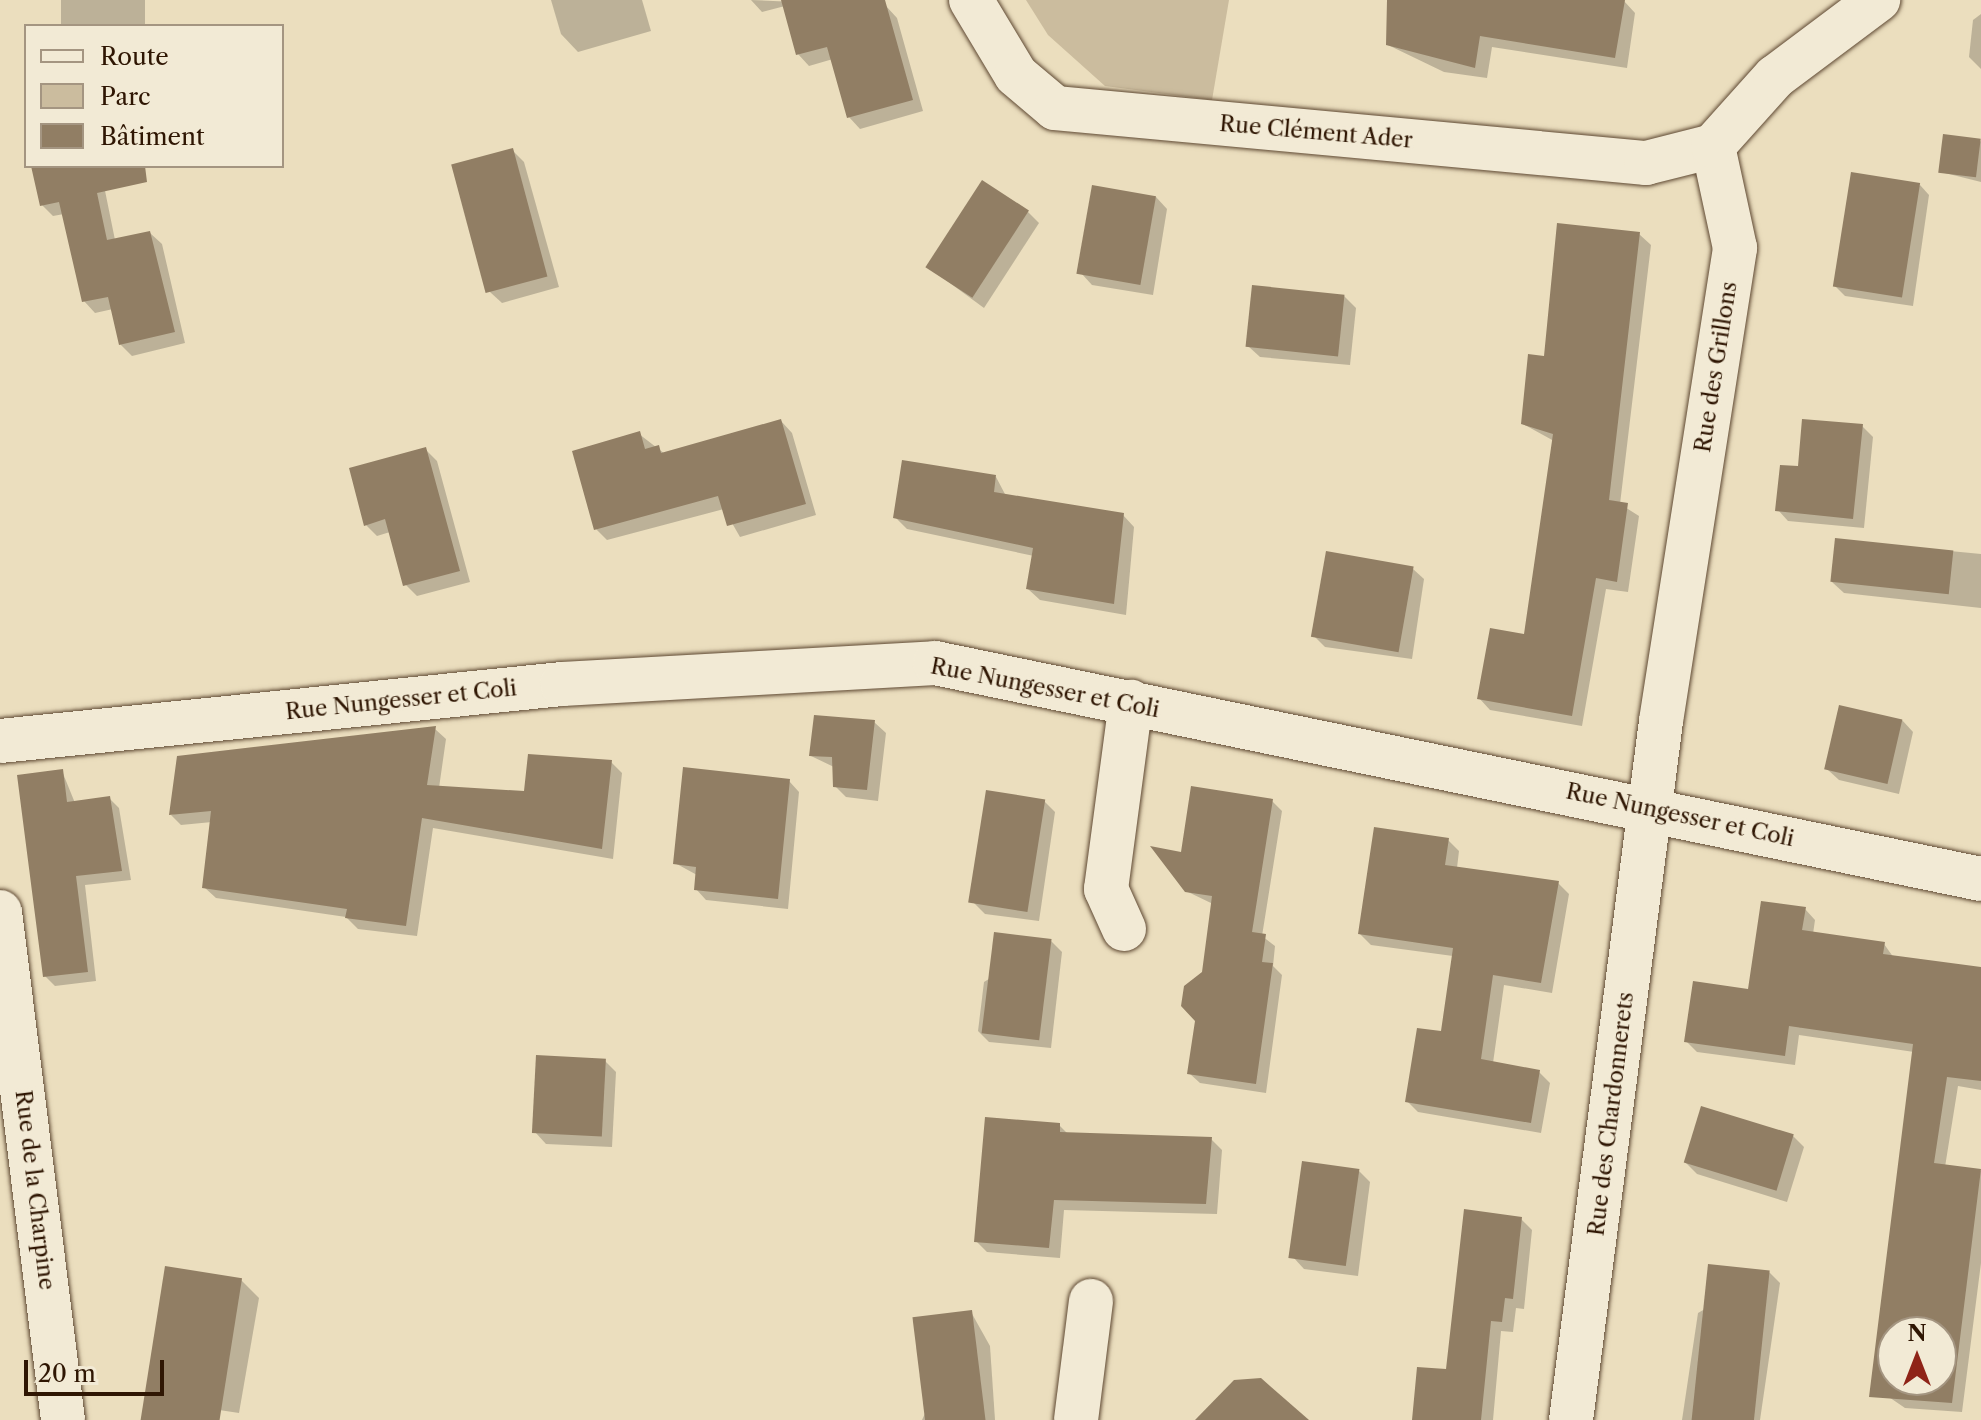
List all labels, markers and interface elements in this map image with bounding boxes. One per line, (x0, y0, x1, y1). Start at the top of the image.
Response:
legend (24, 24, 284, 168)
text: Route (100, 42, 169, 71)
text: Parc (100, 82, 151, 111)
street label: Rue Clément Ader (1218, 110, 1414, 154)
text: Bâtiment (100, 122, 205, 151)
street label: Rue des Grillons (1689, 280, 1743, 454)
street label: Rue Nungesser et Coli (928, 653, 1162, 723)
street label: Rue Nungesser et Coli (284, 675, 518, 725)
street label: Rue Nungesser et Coli (1563, 778, 1797, 852)
street label: Rue des Chardonnerets (1583, 990, 1639, 1238)
street label: Rue de la Charpine (10, 1088, 60, 1292)
north arrow (1877, 1316, 1957, 1396)
text: N (1907, 1320, 1927, 1347)
scale bar (28, 1344, 168, 1394)
text: 20 m (38, 1359, 96, 1388)

